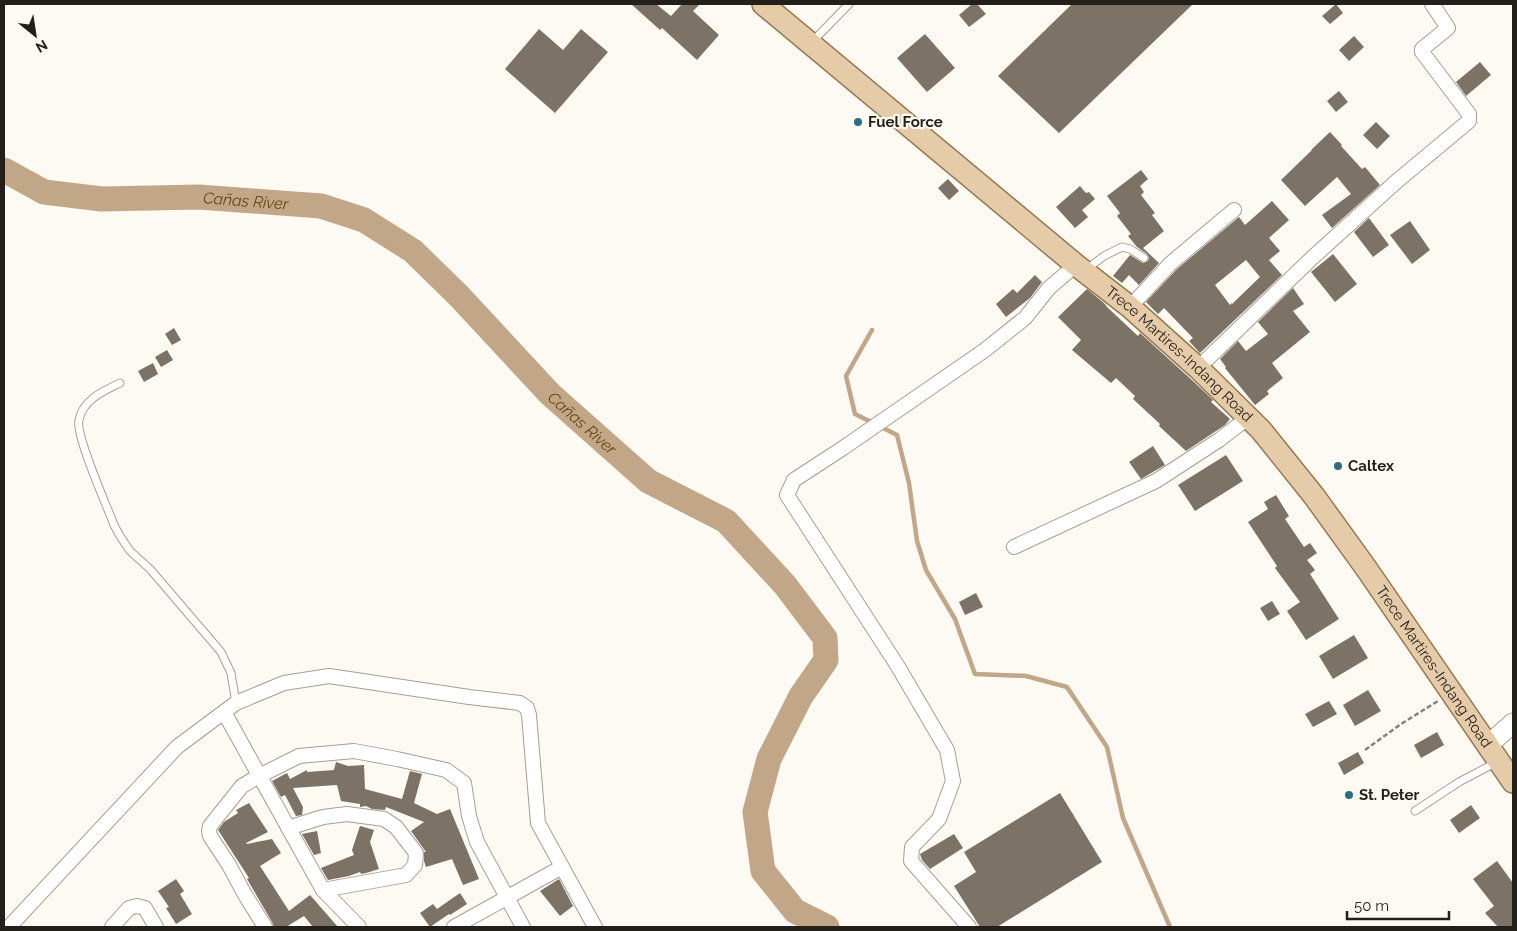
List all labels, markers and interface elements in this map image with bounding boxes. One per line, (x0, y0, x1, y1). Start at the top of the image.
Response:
north arrow (10, 10, 60, 60)
text: N (33, 37, 50, 56)
place label: Fuel Force (868, 113, 943, 131)
marker: Fuel Force (852, 116, 864, 128)
water label: Cañas River (203, 188, 290, 213)
street label: Trece Martires-Indang Road (1102, 283, 1256, 426)
water label: Cañas River (544, 387, 621, 458)
place label: Caltex (1348, 457, 1394, 475)
marker: Caltex (1332, 460, 1344, 472)
street label: Trece Martires-Indang Road (1372, 582, 1496, 751)
place label: St. Peter (1359, 786, 1419, 804)
marker: St. Peter (1343, 789, 1355, 801)
scale bar (1347, 888, 1450, 920)
text: 50 m (1354, 897, 1389, 915)

